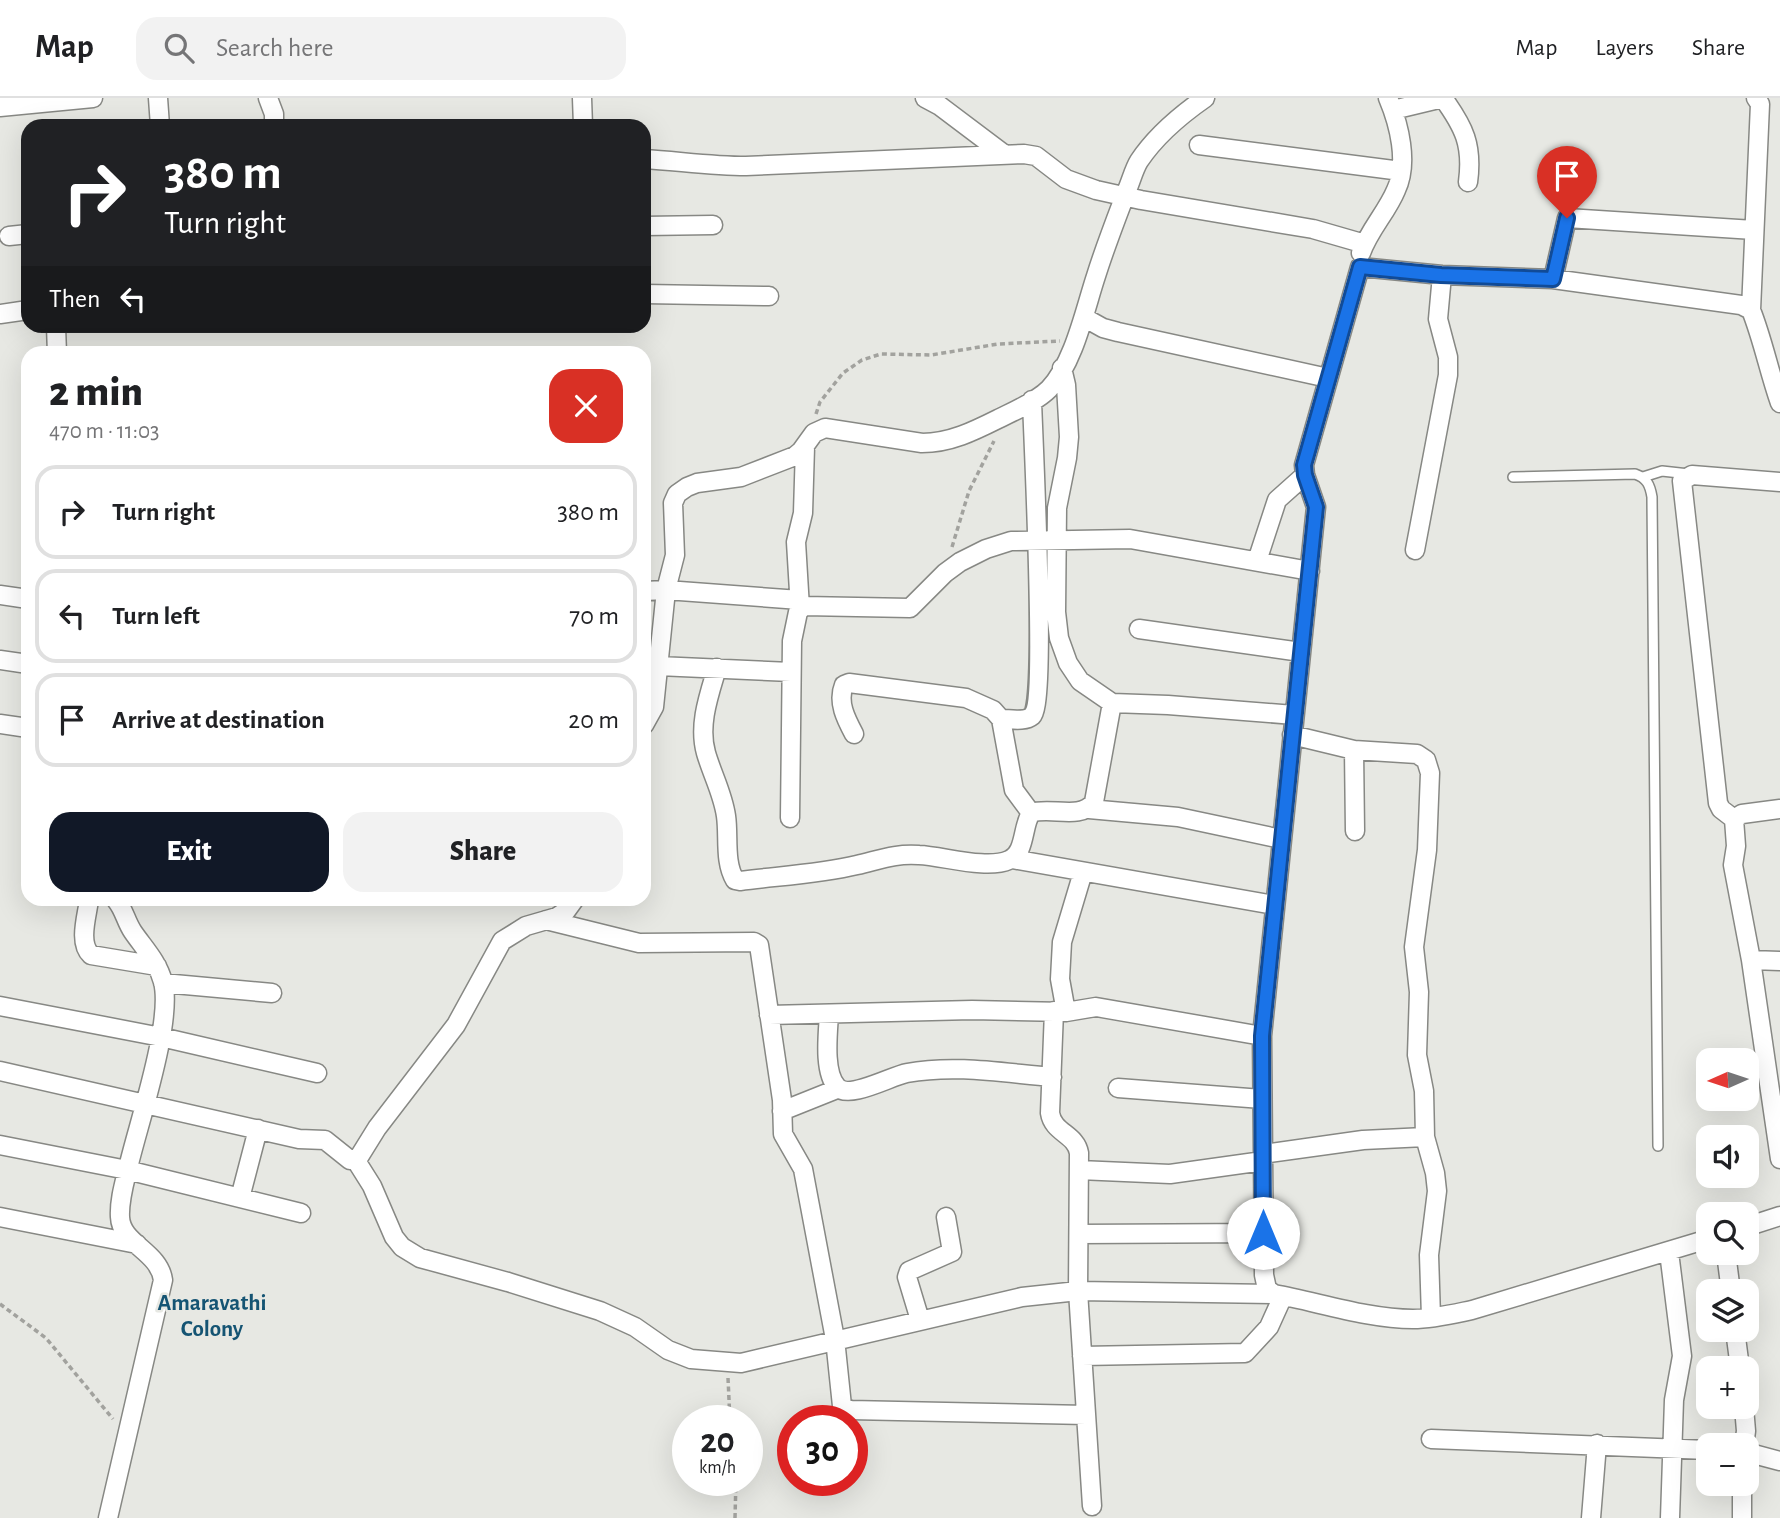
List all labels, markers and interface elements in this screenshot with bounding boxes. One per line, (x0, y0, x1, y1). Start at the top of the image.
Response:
search box (136, 17, 626, 80)
icon: search (160, 29, 198, 67)
text: Map (35, 31, 94, 64)
text: Search here (216, 35, 334, 61)
text: Map (1515, 36, 1557, 60)
text: Layers (1595, 36, 1654, 60)
text: Share (1692, 36, 1745, 60)
pin (1537, 146, 1597, 218)
icon: right (49, 147, 140, 238)
text: 380 m (164, 149, 282, 198)
icon: arrive (1548, 157, 1586, 195)
text: Turn right (164, 207, 286, 239)
icon: left (114, 280, 152, 318)
text: Then (49, 286, 100, 312)
button: close (549, 369, 623, 443)
text: 2 min (49, 371, 143, 413)
text: 470 m · 11:03 (49, 420, 160, 443)
icon: right (53, 493, 91, 531)
text: Turn right (112, 499, 215, 525)
text: 380 m (557, 499, 619, 525)
icon: left (53, 597, 91, 635)
text: Turn left (112, 603, 200, 629)
text: 70 m (569, 603, 619, 629)
icon: arrive (53, 701, 91, 739)
text: Arrive at destination (112, 707, 325, 733)
text: 20 m (568, 707, 619, 733)
button: Exit (49, 812, 329, 892)
button: Share (343, 812, 623, 892)
north arrow (1696, 1048, 1759, 1111)
map controls (1696, 1048, 1759, 1496)
button: sound (1696, 1125, 1759, 1188)
position arrow (1226, 1196, 1300, 1270)
button: search (1696, 1202, 1759, 1265)
button: layers (1696, 1279, 1759, 1342)
district label: Amaravathi Colony (158, 1292, 266, 1341)
button: + (1696, 1356, 1759, 1419)
speed limit sign: 30 (777, 1405, 868, 1496)
text: 20 (700, 1424, 735, 1459)
button: − (1696, 1433, 1759, 1496)
text: km/h (699, 1459, 736, 1477)

